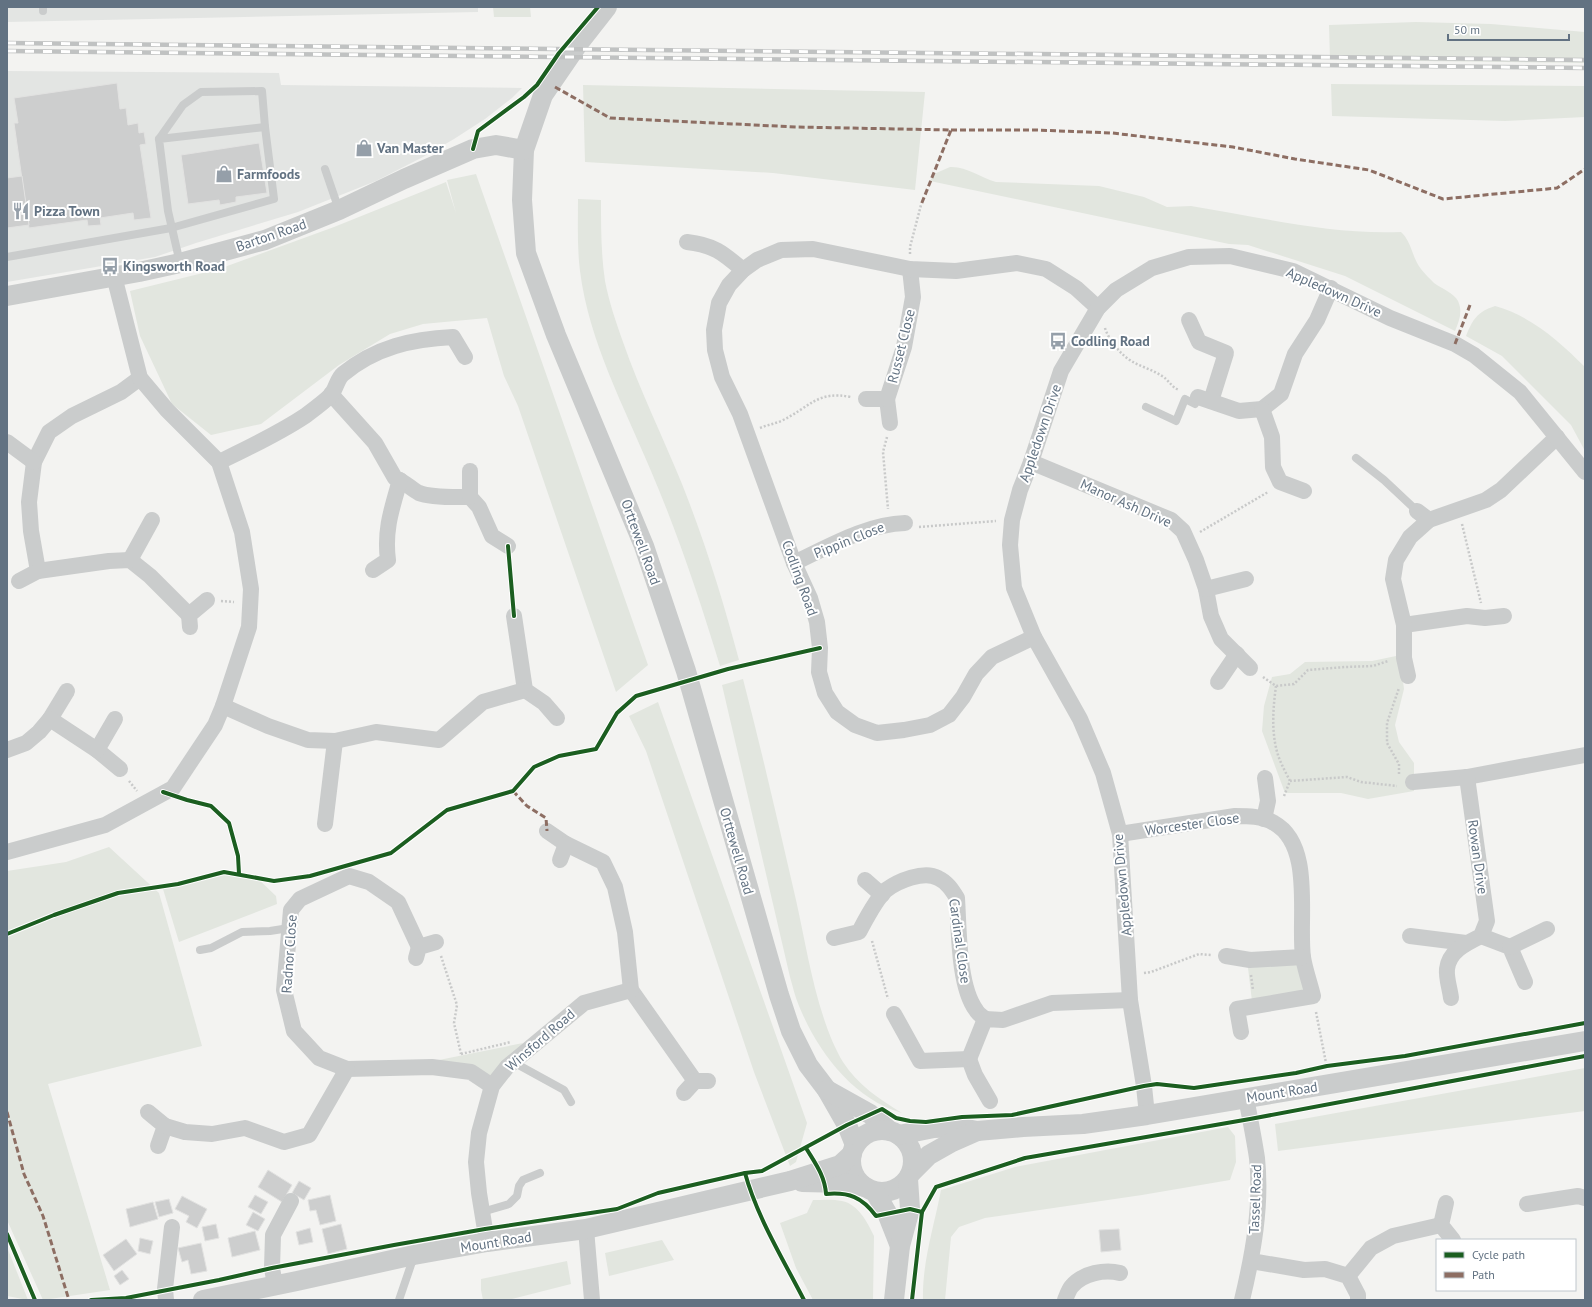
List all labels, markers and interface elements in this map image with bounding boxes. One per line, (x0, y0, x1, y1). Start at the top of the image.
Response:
scale bar (1448, 16, 1569, 42)
text: 50 m (1454, 22, 1480, 37)
shop icon: Van Master (354, 138, 374, 158)
place label: Van Master (376, 139, 444, 157)
shop icon: Farmfoods (214, 164, 234, 184)
place label: Farmfoods (237, 165, 300, 183)
restaurant icon: Pizza Town (11, 201, 31, 221)
place label: Pizza Town (34, 202, 100, 220)
street label: Barton Road (233, 215, 309, 255)
bus stop icon: Kingsworth Road (100, 256, 120, 276)
place label: Kingsworth Road (123, 257, 225, 275)
street label: Appledown Drive (1284, 263, 1384, 321)
street label: Russet Close (883, 307, 919, 385)
bus stop icon: Codling Road (1048, 331, 1068, 351)
place label: Codling Road (1071, 332, 1150, 350)
street label: Appledown Drive (1015, 382, 1065, 484)
street label: Manor Ash Drive (1078, 475, 1174, 531)
street label: Orttewell Road (617, 497, 665, 587)
street label: Pippin Close (811, 518, 887, 562)
street label: Codling Road (778, 538, 822, 618)
street label: Orttewell Road (716, 805, 758, 897)
street label: Worcester Close (1144, 808, 1240, 840)
street label: Rowan Drive (1464, 819, 1492, 895)
street label: Appledown Drive (1109, 833, 1135, 937)
street label: Cardinal Close (945, 897, 975, 985)
street label: Radnor Close (277, 914, 301, 994)
street label: Winsford Road (501, 1005, 579, 1075)
street label: Mount Road (1245, 1077, 1319, 1107)
street label: Tassel Road (1245, 1164, 1265, 1234)
street label: Mount Road (459, 1227, 533, 1257)
legend (1436, 1239, 1576, 1291)
text: Cycle path (1472, 1247, 1525, 1262)
text: Path (1472, 1267, 1495, 1282)

